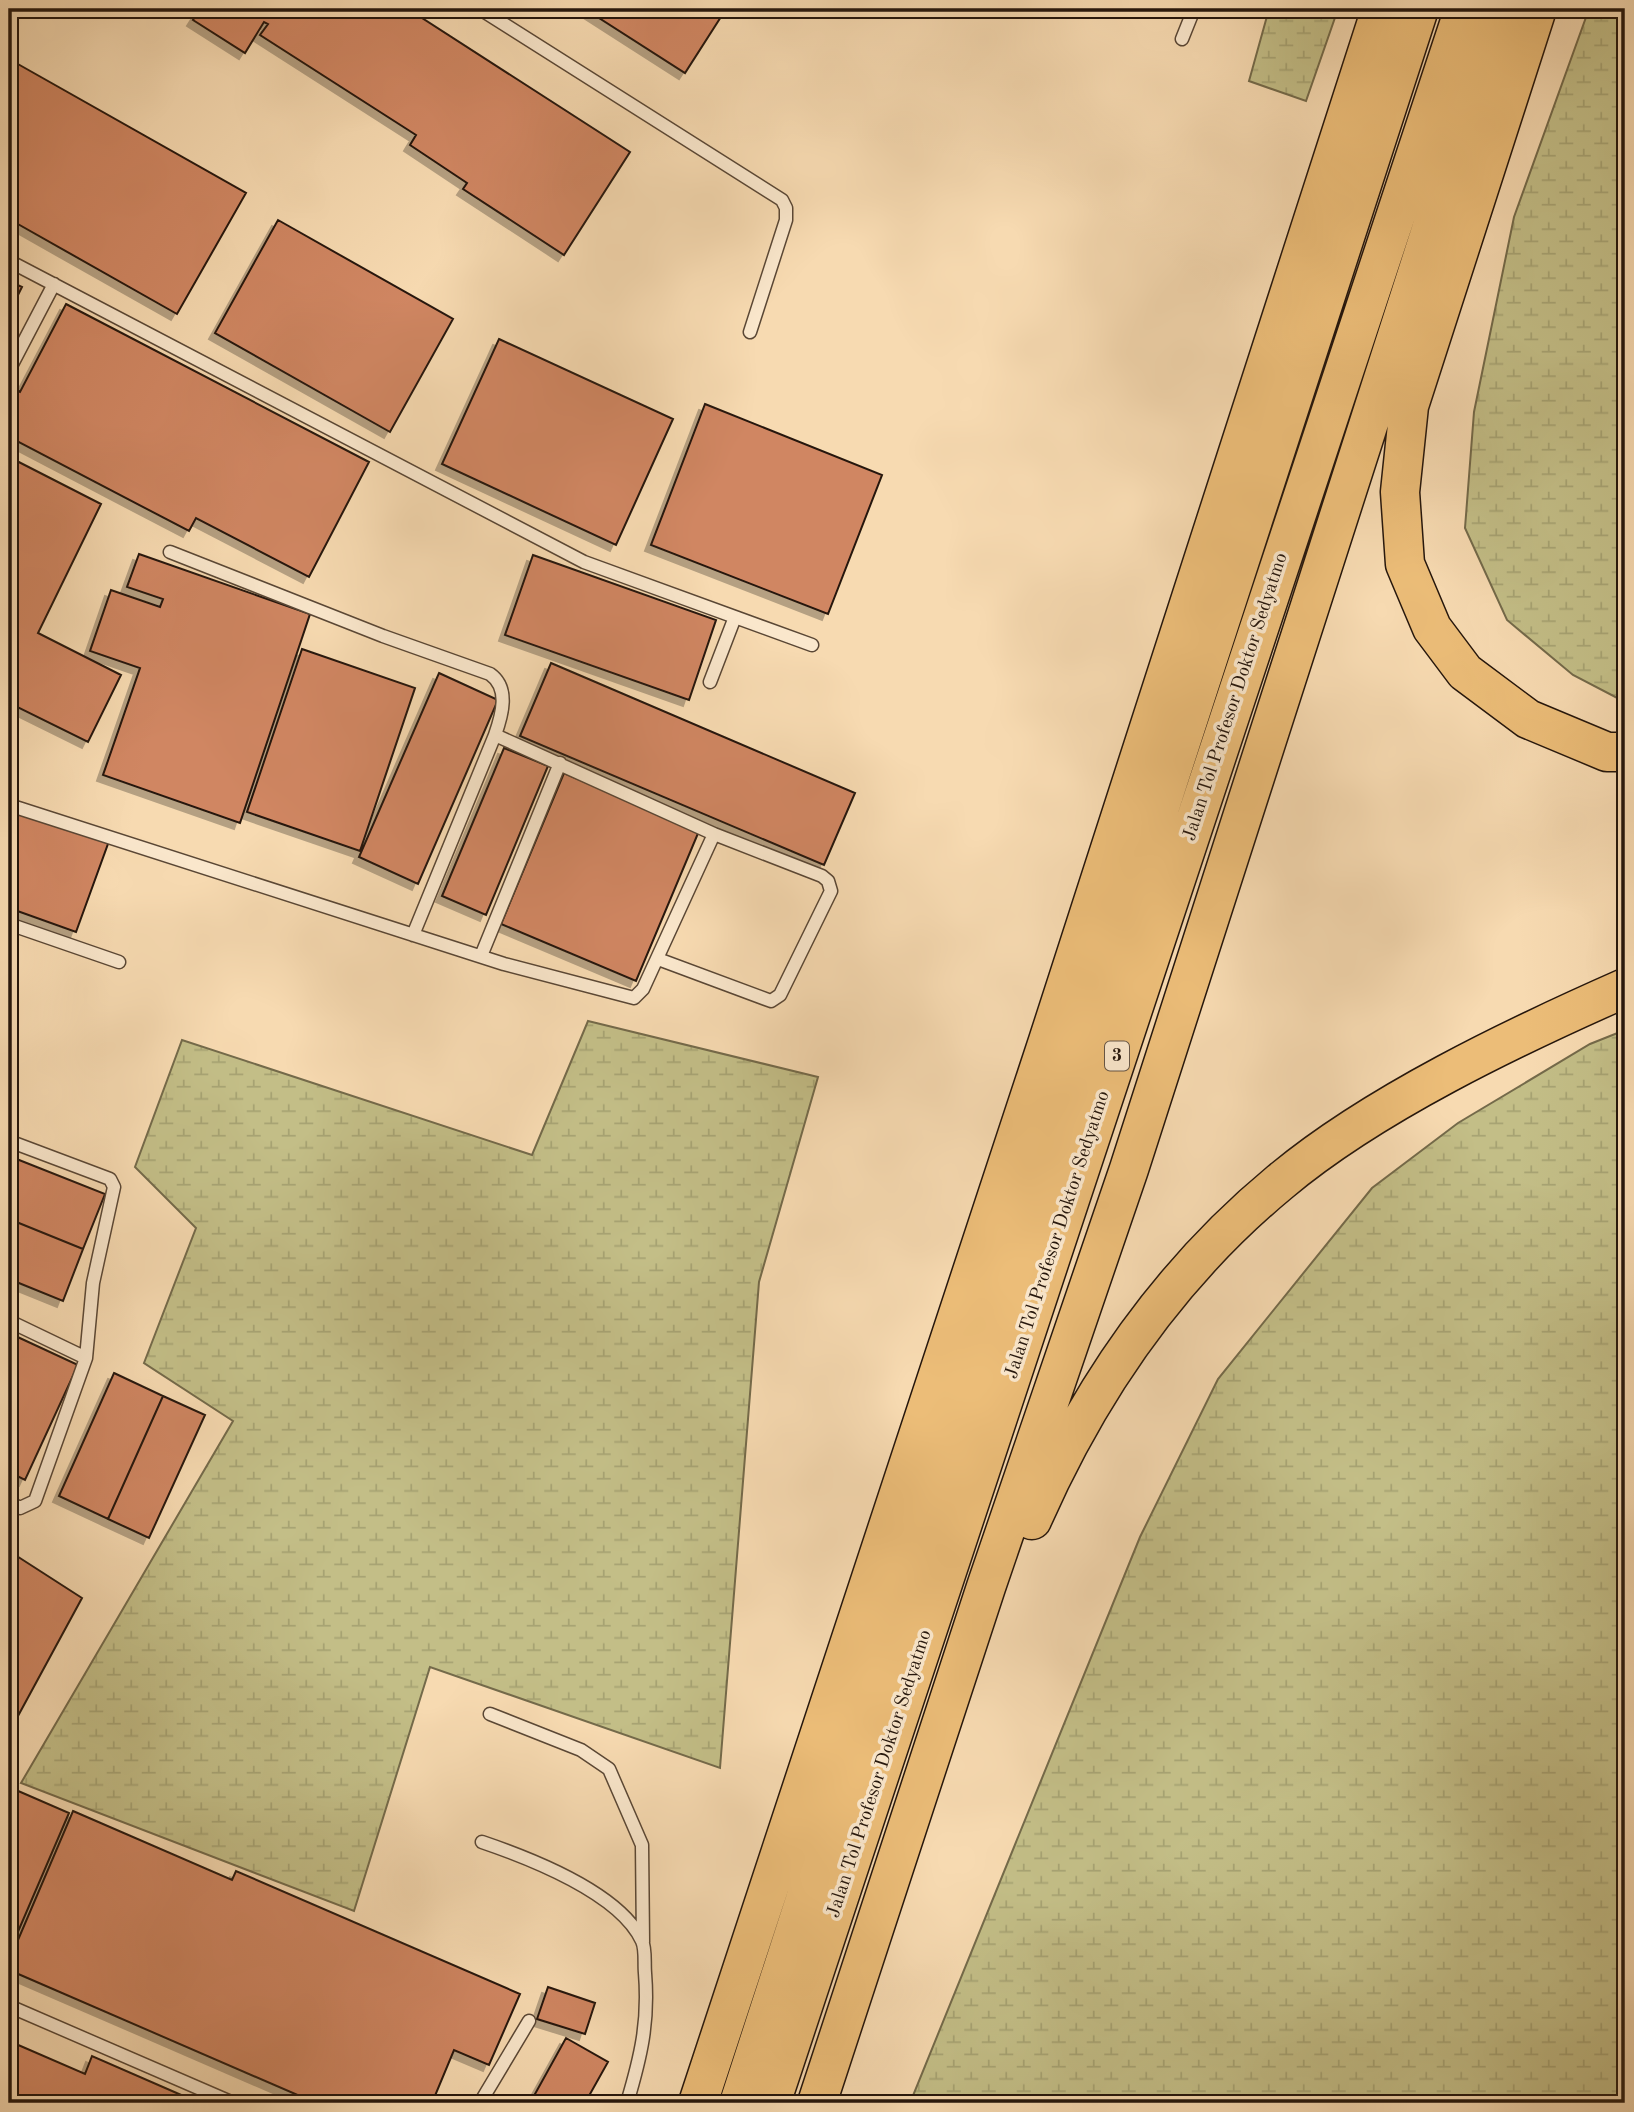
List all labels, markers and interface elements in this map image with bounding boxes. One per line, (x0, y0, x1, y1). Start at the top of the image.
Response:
street label: Jalan Tol Profesor Doktor Sedyatmo (1180, 551, 1292, 843)
road number: 3 (1105, 1042, 1129, 1070)
street label: Jalan Tol Profesor Doktor Sedyatmo (1002, 1089, 1114, 1381)
street label: Jalan Tol Profesor Doktor Sedyatmo (824, 1628, 936, 1920)

